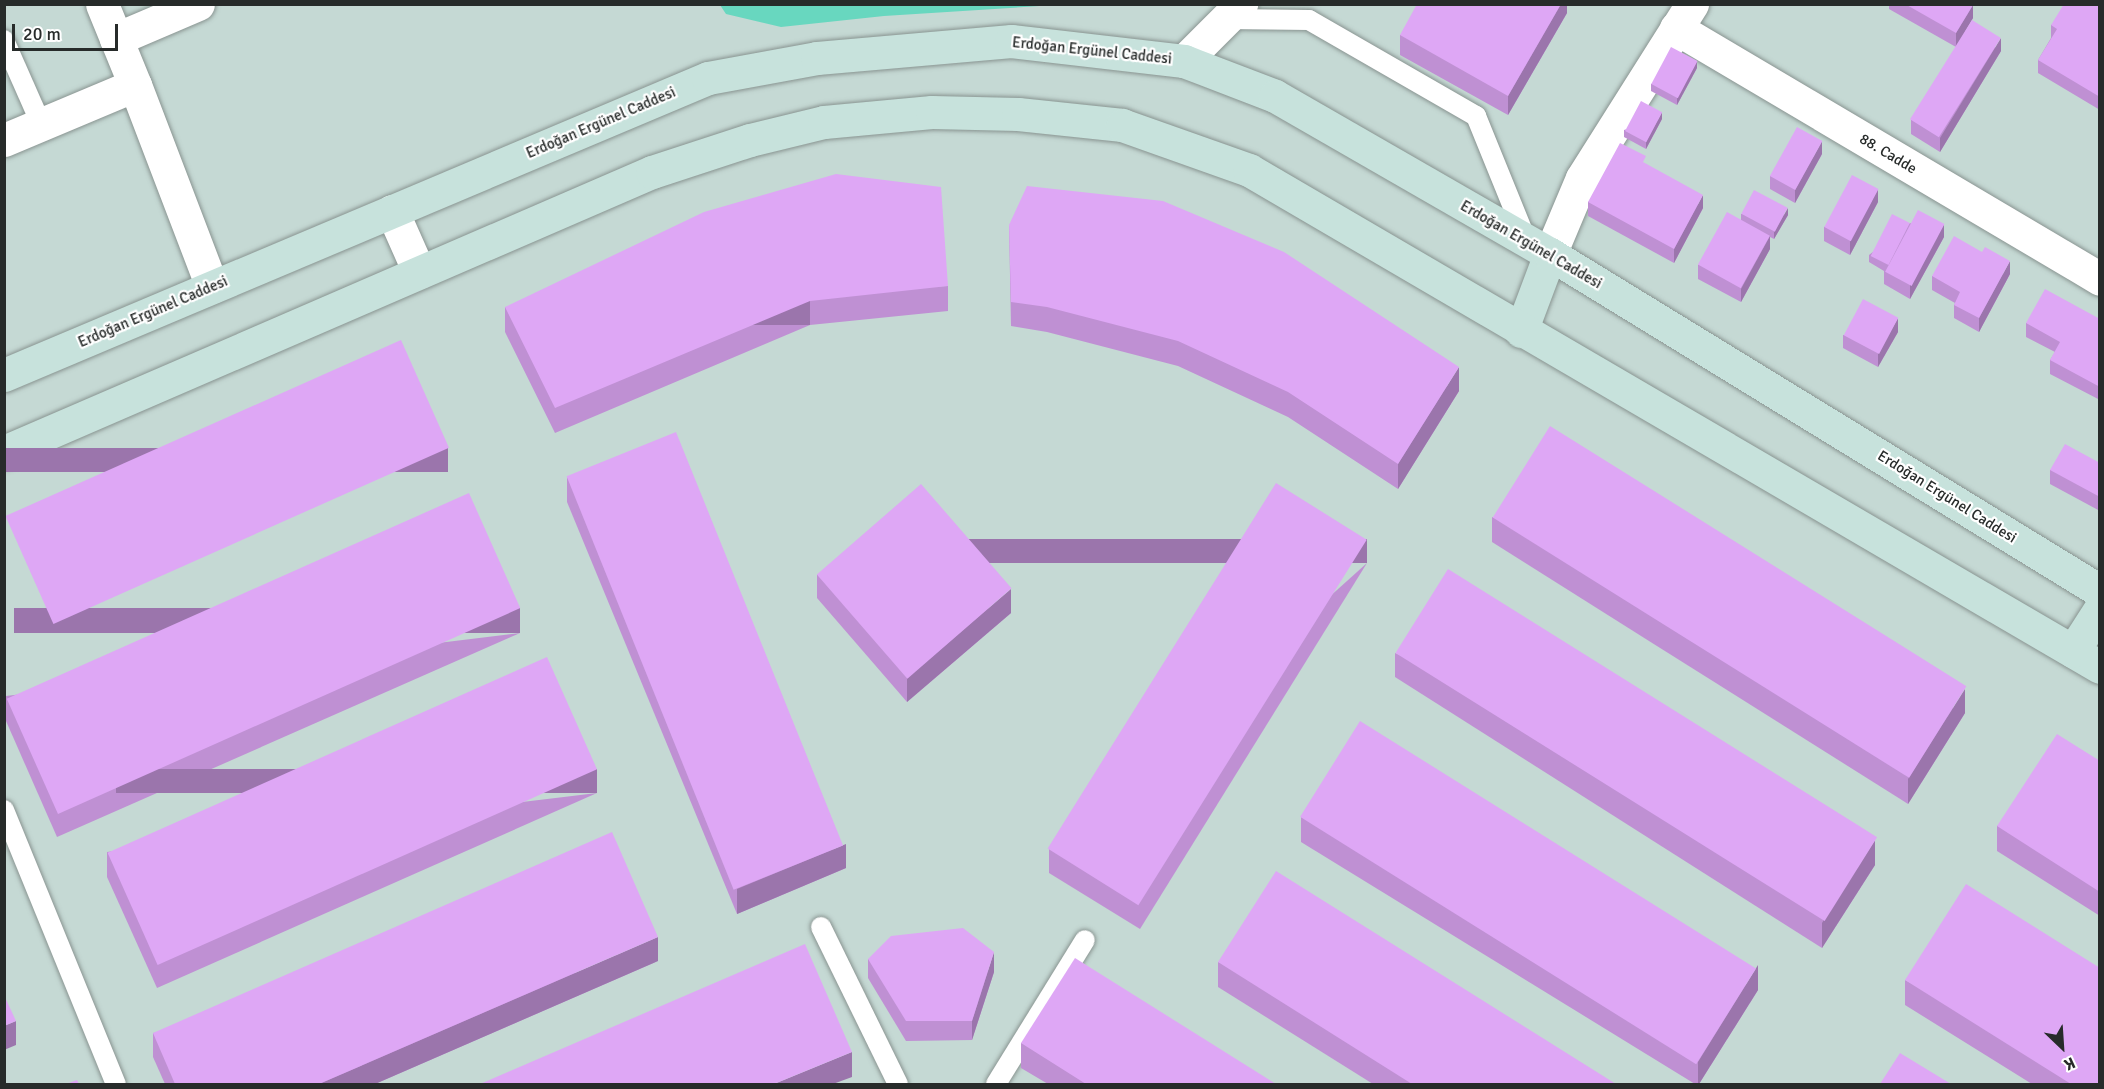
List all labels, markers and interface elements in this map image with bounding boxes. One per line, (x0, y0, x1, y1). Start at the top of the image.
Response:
scale bar (15, 12, 122, 50)
text: 20 m (23, 23, 61, 45)
street label: Erdoğan Ergünel Caddesi (1011, 34, 1173, 68)
street label: Erdoğan Ergünel Caddesi (524, 83, 678, 163)
street label: 88. Cadde (1856, 130, 1920, 178)
street label: Erdoğan Ergünel Caddesi (1457, 197, 1605, 293)
street label: Erdoğan Ergünel Caddesi (76, 272, 230, 352)
street label: Erdoğan Ergünel Caddesi (1874, 447, 2020, 547)
north arrow (2032, 1017, 2092, 1077)
text: K (2061, 1052, 2078, 1074)

